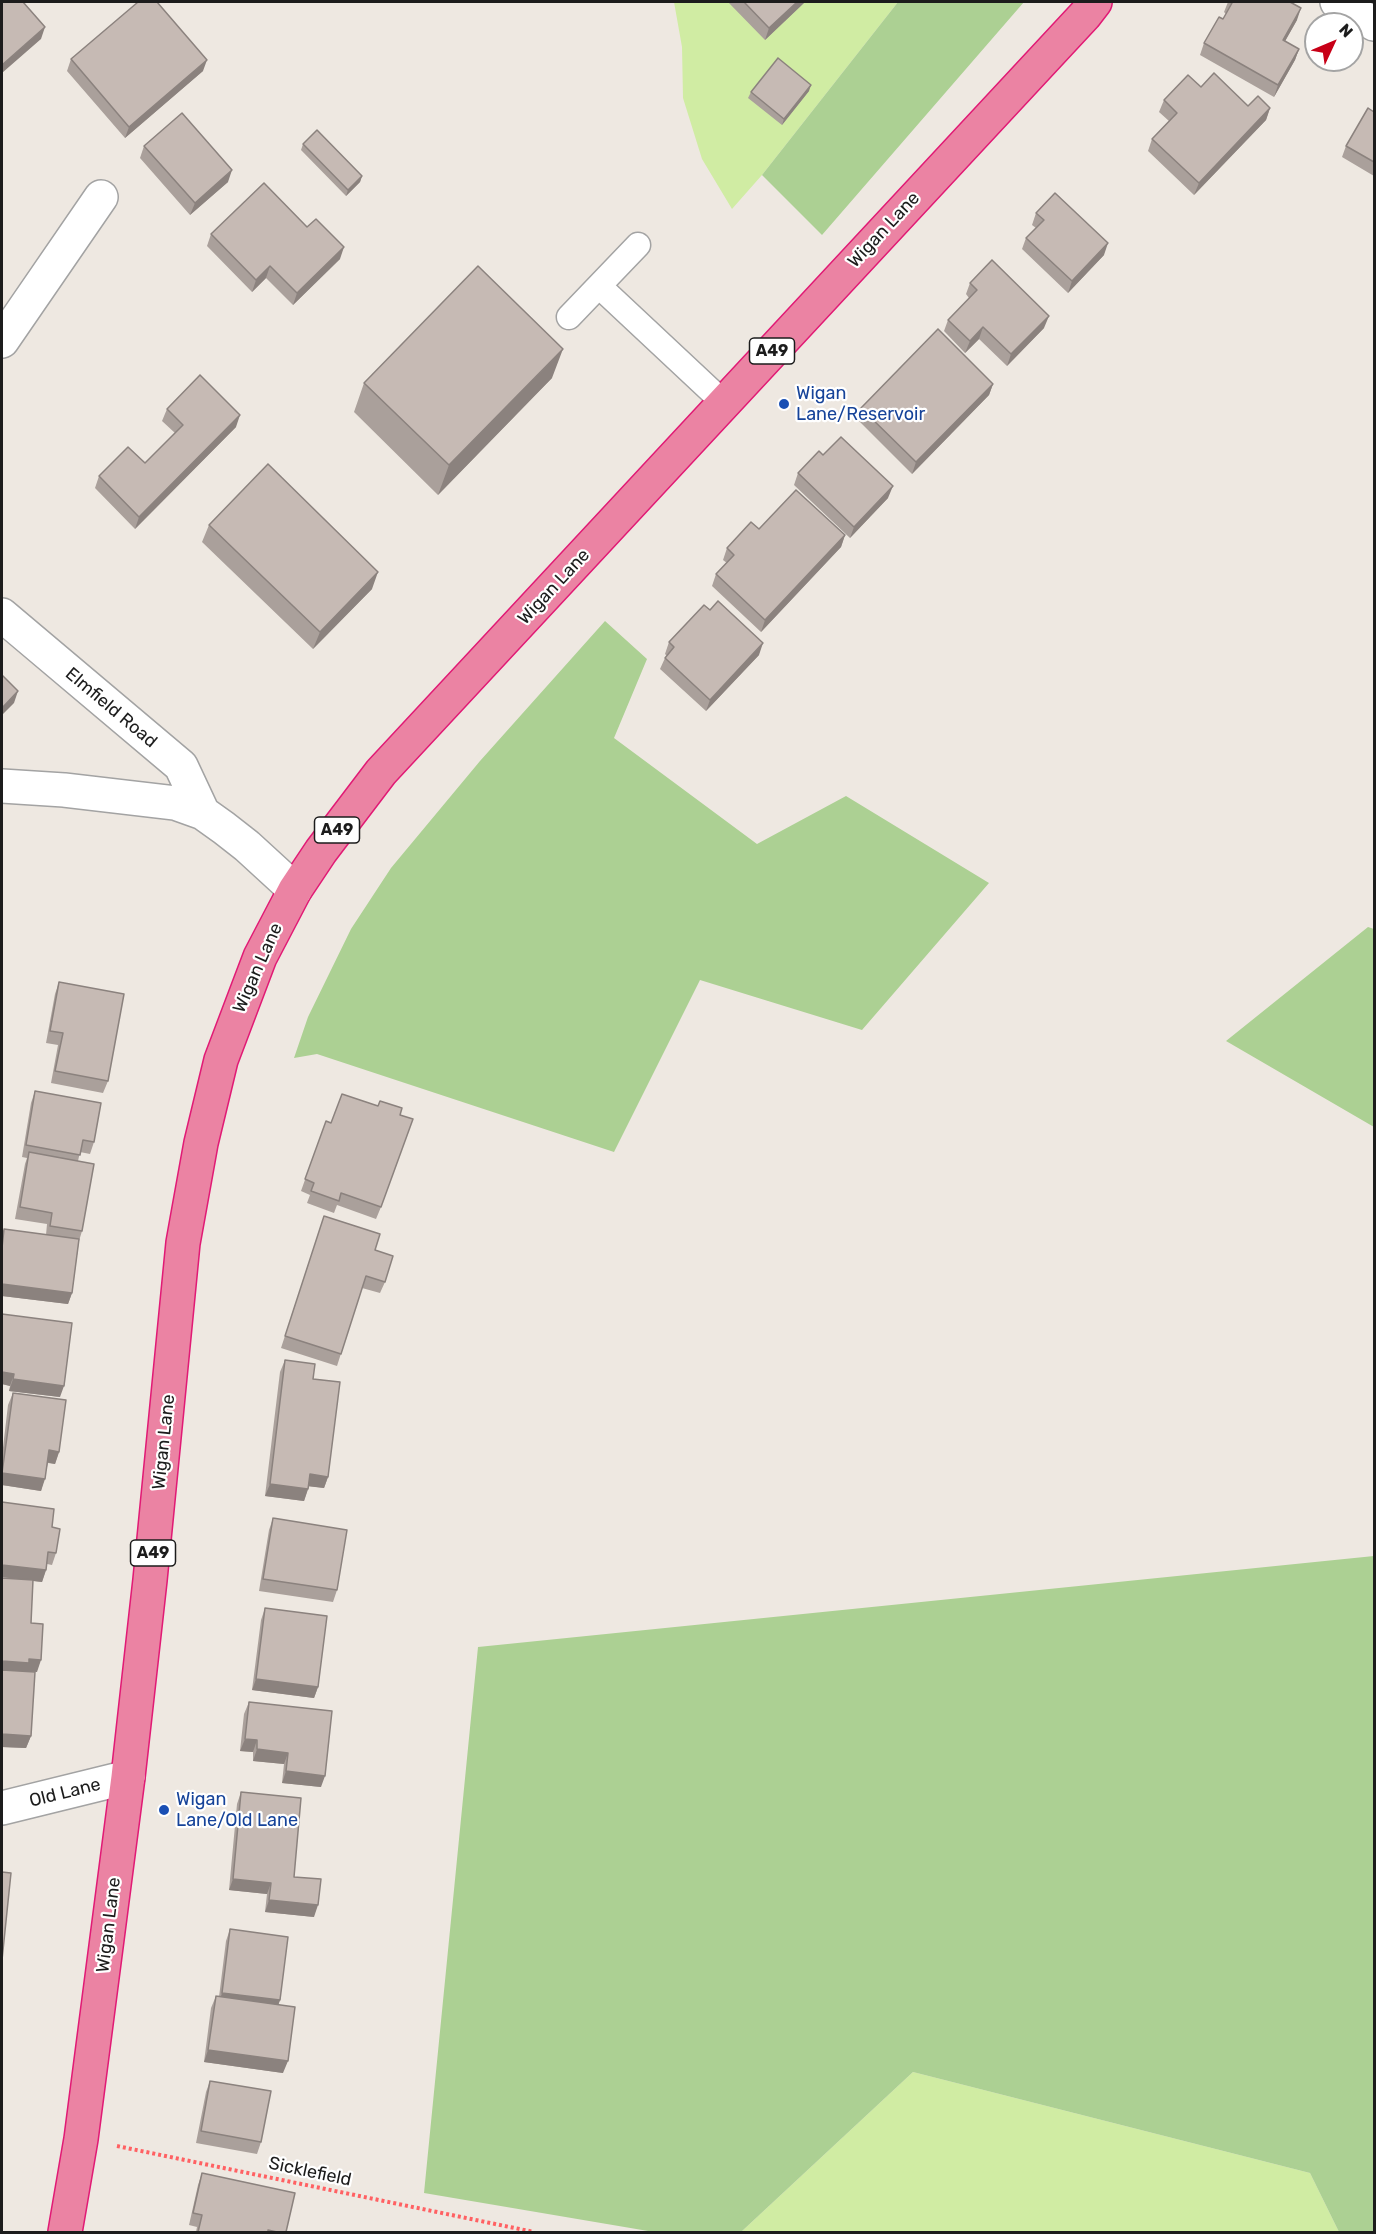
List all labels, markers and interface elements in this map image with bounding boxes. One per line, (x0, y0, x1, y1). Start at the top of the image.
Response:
north arrow (1304, 12, 1364, 72)
text: N (1335, 20, 1357, 41)
street label: Wigan Lane (843, 188, 925, 272)
road number: A49 (750, 338, 794, 364)
place label: Wigan Lane/Reservoir (796, 383, 925, 426)
marker: Wigan Lane/Reservoir (777, 397, 791, 411)
street label: Wigan Lane (513, 545, 595, 629)
street label: Elmfield Road (61, 663, 161, 753)
road number: A49 (314, 817, 360, 843)
street label: Wigan Lane (229, 920, 287, 1016)
street label: Wigan Lane (148, 1393, 180, 1491)
road number: A49 (130, 1540, 176, 1566)
street label: Old Lane (27, 1774, 103, 1812)
place label: Wigan Lane/Old Lane (176, 1789, 298, 1832)
marker: Wigan Lane/Old Lane (157, 1803, 171, 1817)
street label: Wigan Lane (92, 1876, 126, 1974)
street label: Sicklefield (267, 2153, 353, 2191)

